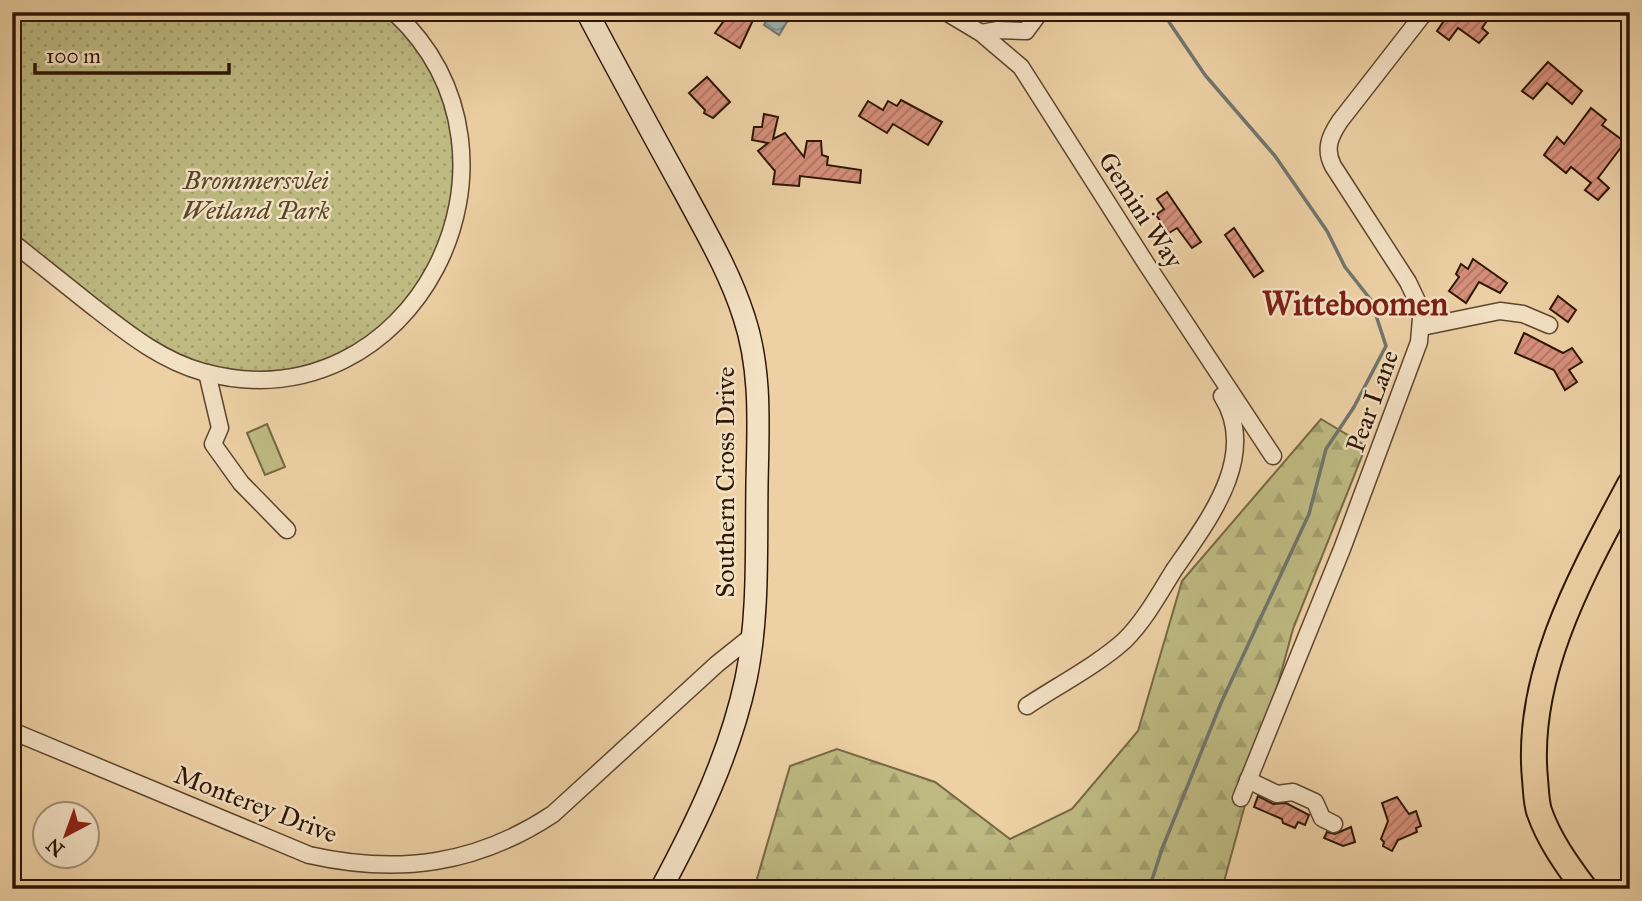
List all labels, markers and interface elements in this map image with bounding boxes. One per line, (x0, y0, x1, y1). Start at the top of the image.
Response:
scale bar (35, 32, 229, 76)
text: 100 m (46, 43, 101, 69)
street label: Gemini Way (1092, 146, 1191, 275)
park label: Brommersvlei Wetland Park (182, 164, 330, 226)
district label: Witteboomen (1262, 284, 1448, 324)
street label: Pear Lane (1339, 345, 1405, 457)
street label: Southern Cross Drive (709, 366, 741, 598)
street label: Monterey Drive (170, 758, 342, 850)
north arrow (32, 800, 102, 870)
text: N (42, 833, 69, 861)

